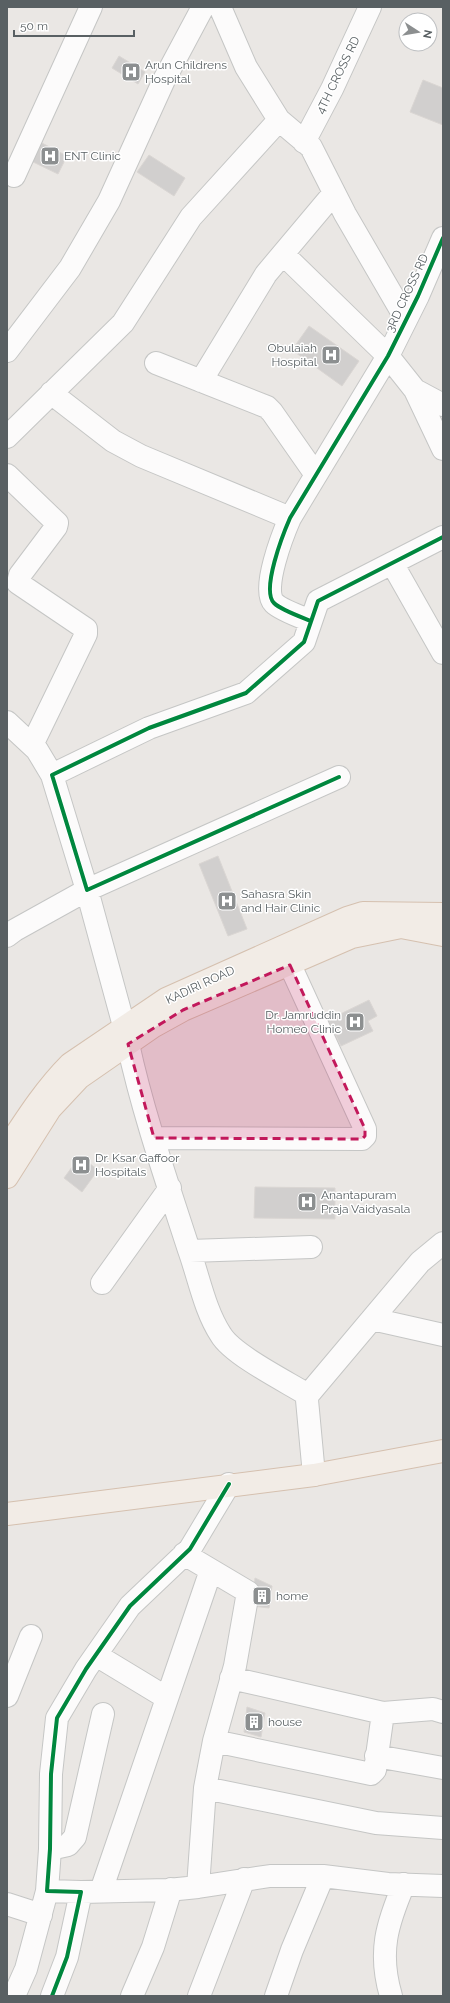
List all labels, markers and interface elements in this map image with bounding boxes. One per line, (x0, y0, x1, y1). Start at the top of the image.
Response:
scale bar (14, 12, 134, 38)
north arrow (398, 12, 438, 52)
text: 50 m (20, 19, 48, 33)
text: N (420, 29, 435, 39)
street label: 4TH CROSS RD (313, 34, 363, 116)
place label: Arun Childrens Hospital (145, 58, 227, 86)
hospital icon: Arun Childrens Hospital (120, 61, 142, 83)
hospital icon: ENT Clinic (39, 145, 61, 167)
place label: ENT Clinic (64, 149, 121, 163)
street label: 3RD CROSS RD (383, 251, 431, 334)
place label: Obulaiah Hospital (267, 341, 318, 369)
hospital icon: Obulaiah Hospital (320, 344, 342, 366)
place label: Sahasra Skin and Hair Clinic (241, 887, 321, 915)
hospital icon: Sahasra Skin and Hair Clinic (216, 890, 238, 912)
street label: KADIRI ROAD (163, 963, 237, 1007)
place label: Dr. Jamruddin Homeo Clinic (265, 1008, 341, 1036)
hospital icon: Dr. Jamruddin Homeo Clinic (344, 1011, 366, 1033)
place label: Dr. Ksar Gaffoor Hospitals (95, 1151, 180, 1179)
hospital icon: Dr. Ksar Gaffoor Hospitals (70, 1154, 92, 1176)
place label: Anantapuram Praja Vaidyasala (321, 1188, 410, 1216)
hospital icon: Anantapuram Praja Vaidyasala (296, 1191, 318, 1213)
building icon: home (251, 1585, 273, 1607)
place label: home (276, 1589, 308, 1603)
building icon: house (243, 1711, 265, 1733)
place label: house (268, 1715, 302, 1729)

